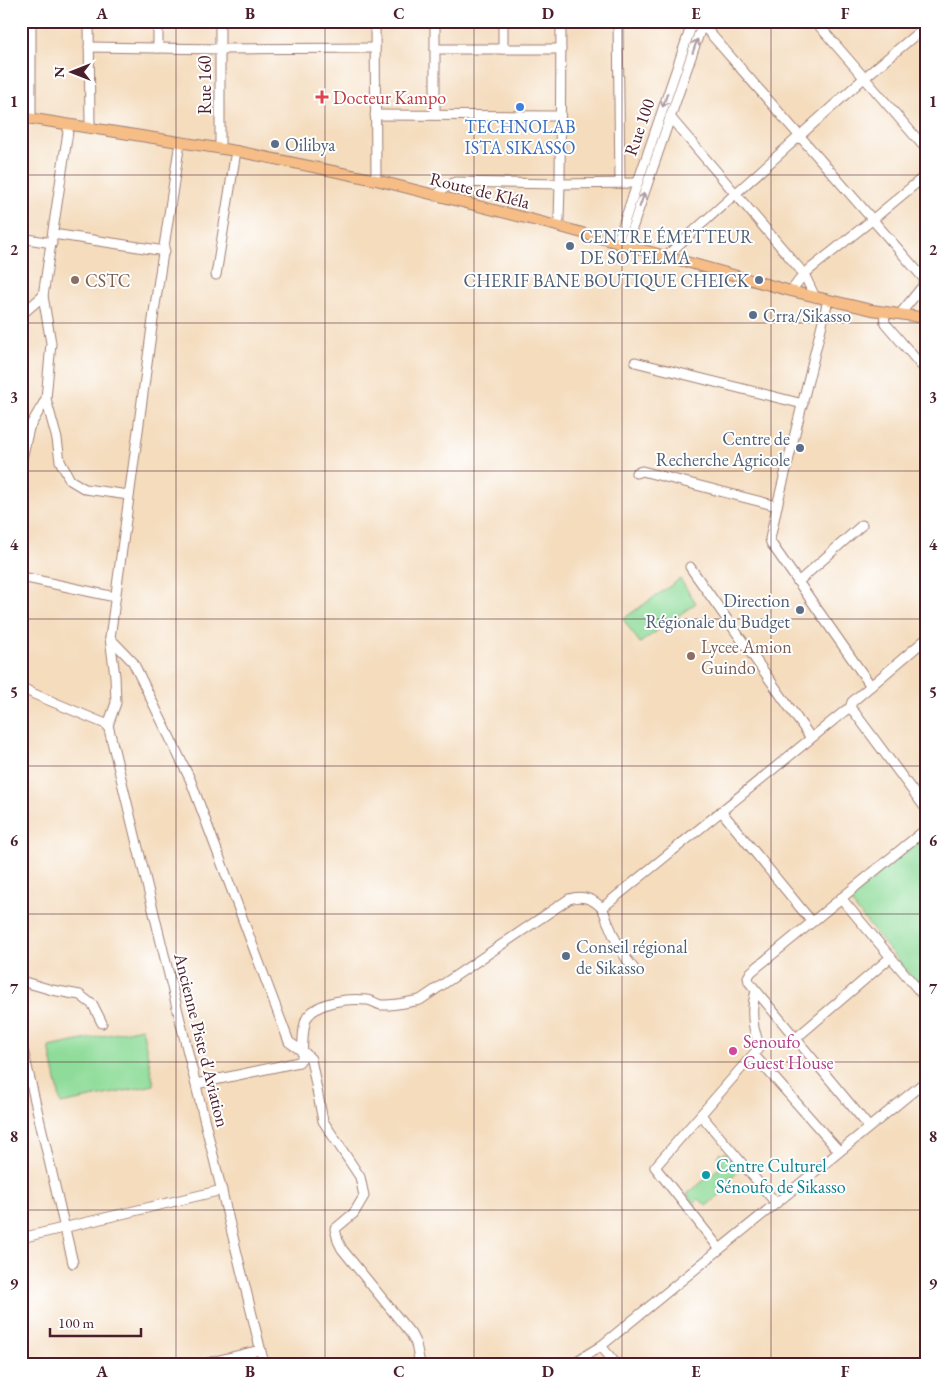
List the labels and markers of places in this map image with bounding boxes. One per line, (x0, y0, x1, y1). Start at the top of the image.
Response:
place label: Docteur Kampo (333, 86, 446, 109)
marker: Docteur Kampo (315, 90, 329, 104)
marker: TECHNOLAB ISTA SIKASSO (514, 101, 526, 113)
place label: TECHNOLAB ISTA SIKASSO (464, 115, 576, 159)
place label: Oilibya (285, 133, 336, 156)
marker: Oilibya (269, 138, 281, 150)
place label: CENTRE ÉMETTEUR DE SOTELMA (580, 225, 753, 269)
marker: CENTRE ÉMETTEUR DE SOTELMA (564, 240, 576, 252)
place label: CSTC (85, 269, 131, 292)
place label: CHERIF BANE BOUTIQUE CHEICK (463, 269, 750, 292)
marker: CSTC (69, 274, 81, 286)
marker: CHERIF BANE BOUTIQUE CHEICK (753, 274, 765, 286)
place label: Crra/Sikasso (763, 304, 851, 327)
marker: Crra/Sikasso (747, 309, 759, 321)
place label: Centre de Recherche Agricole (656, 427, 790, 471)
marker: Centre de Recherche Agricole (794, 442, 806, 454)
place label: Direction Régionale du Budget (646, 589, 790, 633)
marker: Direction Régionale du Budget (794, 604, 806, 616)
place label: Lycee Amion Guindo (701, 635, 792, 679)
marker: Lycee Amion Guindo (685, 650, 697, 662)
place label: Conseil régional de Sikasso (576, 935, 688, 979)
marker: Conseil régional de Sikasso (560, 950, 572, 962)
place label: Senoufo Guest House (743, 1030, 834, 1074)
marker: Senoufo Guest House (727, 1045, 739, 1057)
place label: Centre Culturel Sénoufo de Sikasso (716, 1154, 846, 1198)
marker: Centre Culturel Sénoufo de Sikasso (700, 1169, 712, 1181)

